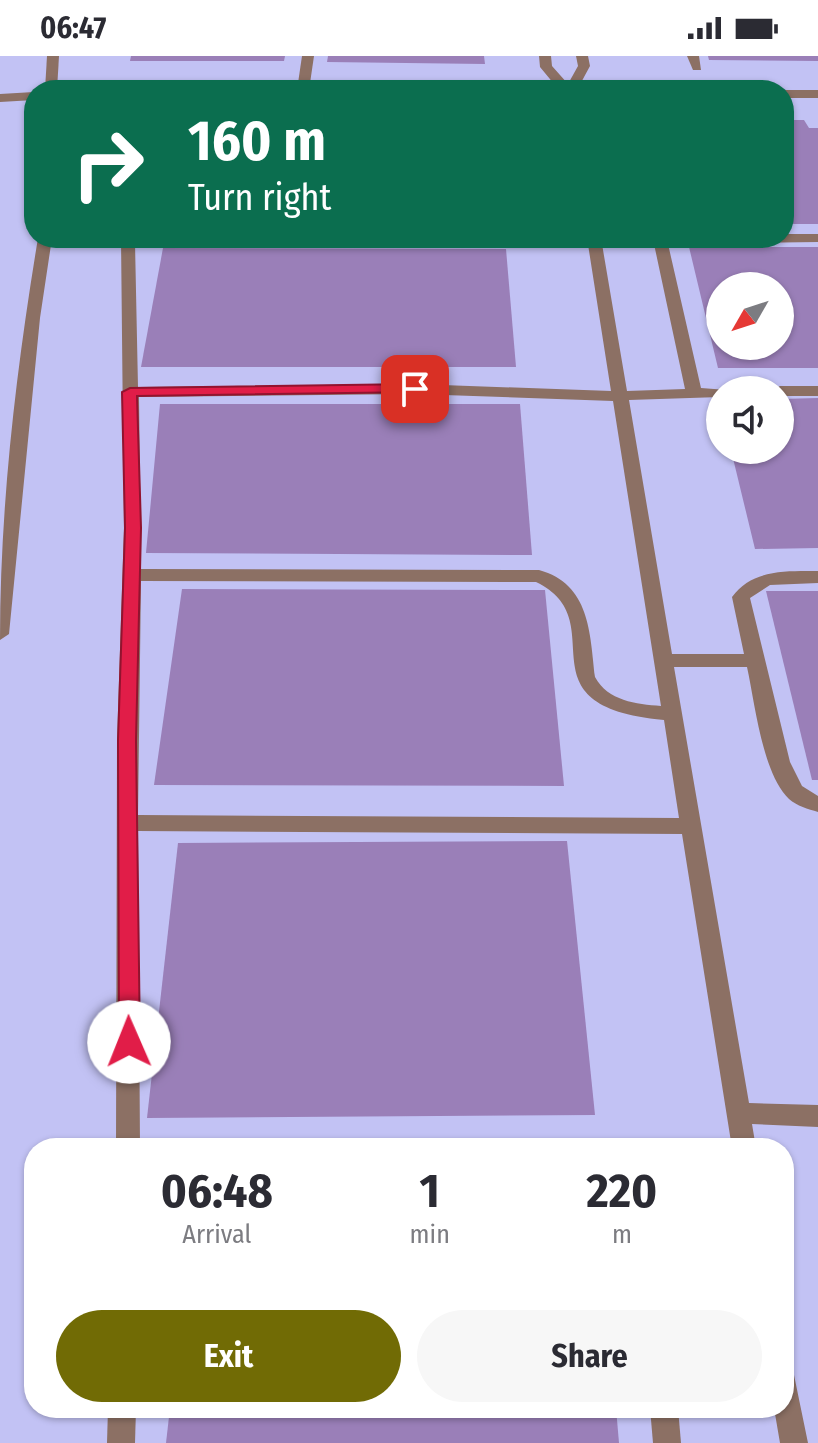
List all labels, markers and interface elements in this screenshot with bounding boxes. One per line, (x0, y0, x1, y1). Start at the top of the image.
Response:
text: 06:47 (40, 10, 106, 46)
text: 160 m (188, 108, 326, 175)
icon: right (56, 112, 160, 216)
text: Turn right (188, 176, 331, 220)
north arrow (706, 272, 794, 360)
map controls (706, 272, 794, 464)
pin (381, 355, 449, 423)
icon: arrive (393, 367, 437, 411)
button: sound (706, 376, 794, 464)
position arrow (87, 1000, 171, 1084)
text: 06:48 (161, 1162, 273, 1220)
text: 1 (420, 1162, 440, 1220)
text: 220 (587, 1162, 657, 1220)
text: Arrival (182, 1219, 251, 1250)
text: min (410, 1219, 450, 1250)
text: m (612, 1219, 632, 1250)
button: Exit (56, 1310, 401, 1402)
button: Share (417, 1310, 762, 1402)

